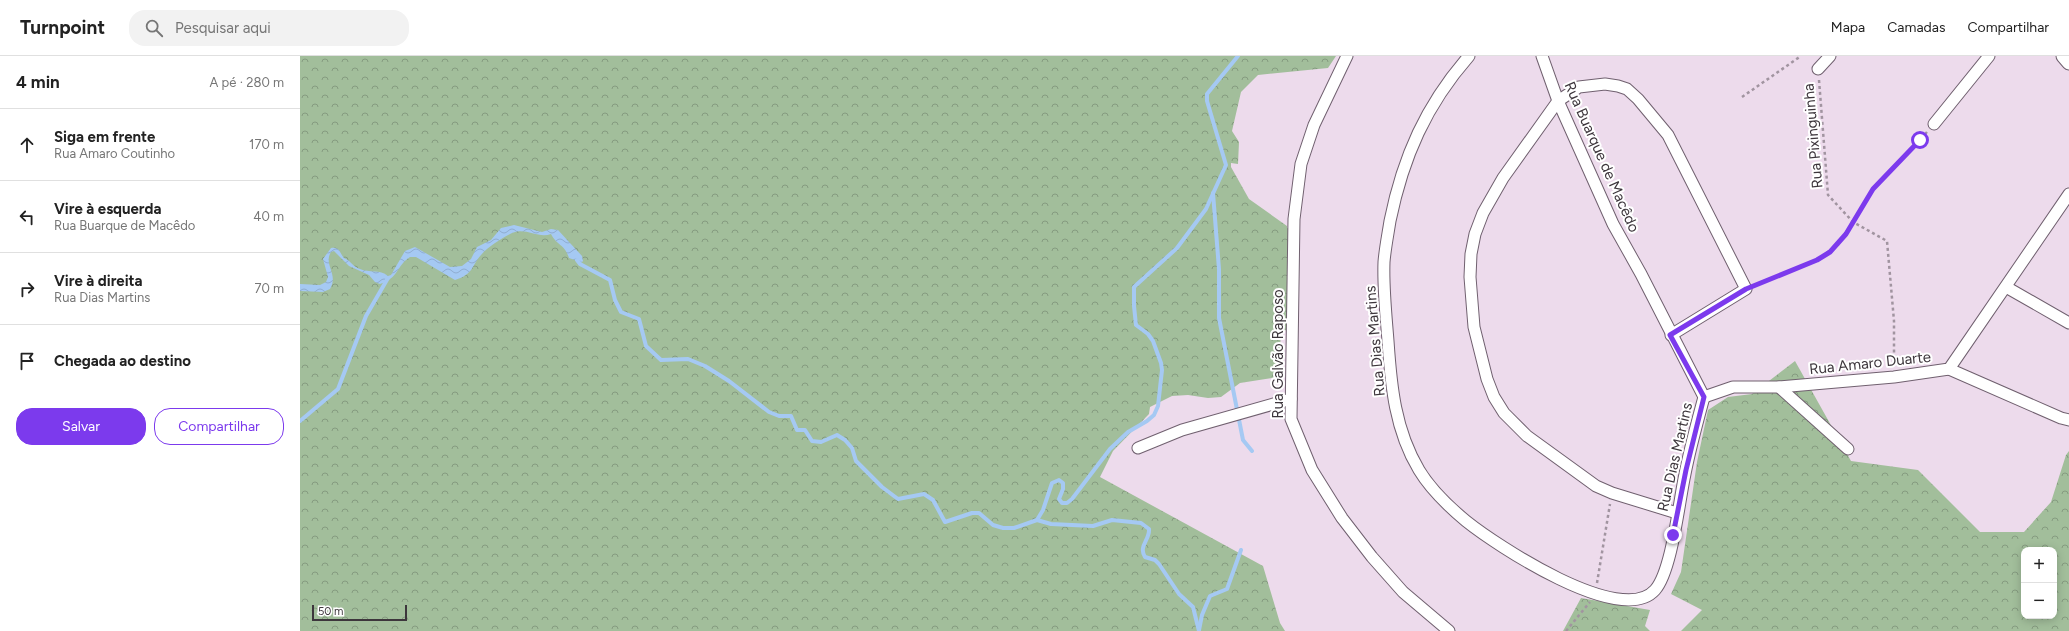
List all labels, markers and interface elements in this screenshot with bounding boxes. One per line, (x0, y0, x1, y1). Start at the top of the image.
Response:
search box (129, 10, 409, 46)
text: Turnpoint (20, 16, 105, 39)
icon: search (143, 17, 165, 39)
text: Pesquisar aqui (175, 19, 271, 37)
text: Mapa (1831, 19, 1865, 36)
text: Camadas (1887, 19, 1945, 36)
text: Compartilhar (1967, 19, 2049, 36)
text: 4 min (16, 72, 60, 92)
text: A pé · 280 m (210, 75, 284, 90)
street label: Rua Buarque de Macêdo (1561, 79, 1644, 235)
street label: Rua Pixinguinha (1799, 83, 1827, 189)
text: Siga em frente (54, 128, 155, 146)
route start (1911, 131, 1929, 149)
icon: ahead (16, 134, 38, 156)
text: 170 m (249, 137, 284, 152)
text: Rua Amaro Coutinho (54, 146, 175, 161)
text: Vire à esquerda (54, 200, 161, 218)
icon: left (16, 206, 38, 228)
text: 40 m (253, 209, 284, 224)
text: Rua Buarque de Macêdo (54, 218, 195, 233)
text: Vire à direita (54, 272, 143, 290)
icon: right (16, 278, 38, 300)
text: 70 m (254, 281, 284, 296)
street label: Rua Dias Martins (1361, 285, 1389, 397)
street label: Rua Galvão Raposo (1269, 289, 1287, 419)
text: Rua Dias Martins (54, 290, 150, 305)
street label: Rua Amaro Duarte (1808, 348, 1932, 378)
icon: arrive (16, 350, 38, 372)
text: Chegada ao destino (54, 352, 191, 370)
street label: Rua Dias Martins (1654, 401, 1696, 513)
button: Salvar (16, 408, 146, 445)
button: Compartilhar (154, 408, 284, 445)
route end (1664, 526, 1682, 544)
map controls (2021, 547, 2057, 619)
button: + (2021, 547, 2057, 583)
button: − (2021, 583, 2057, 619)
scale bar (312, 603, 407, 622)
text: 50 m (318, 605, 343, 618)

